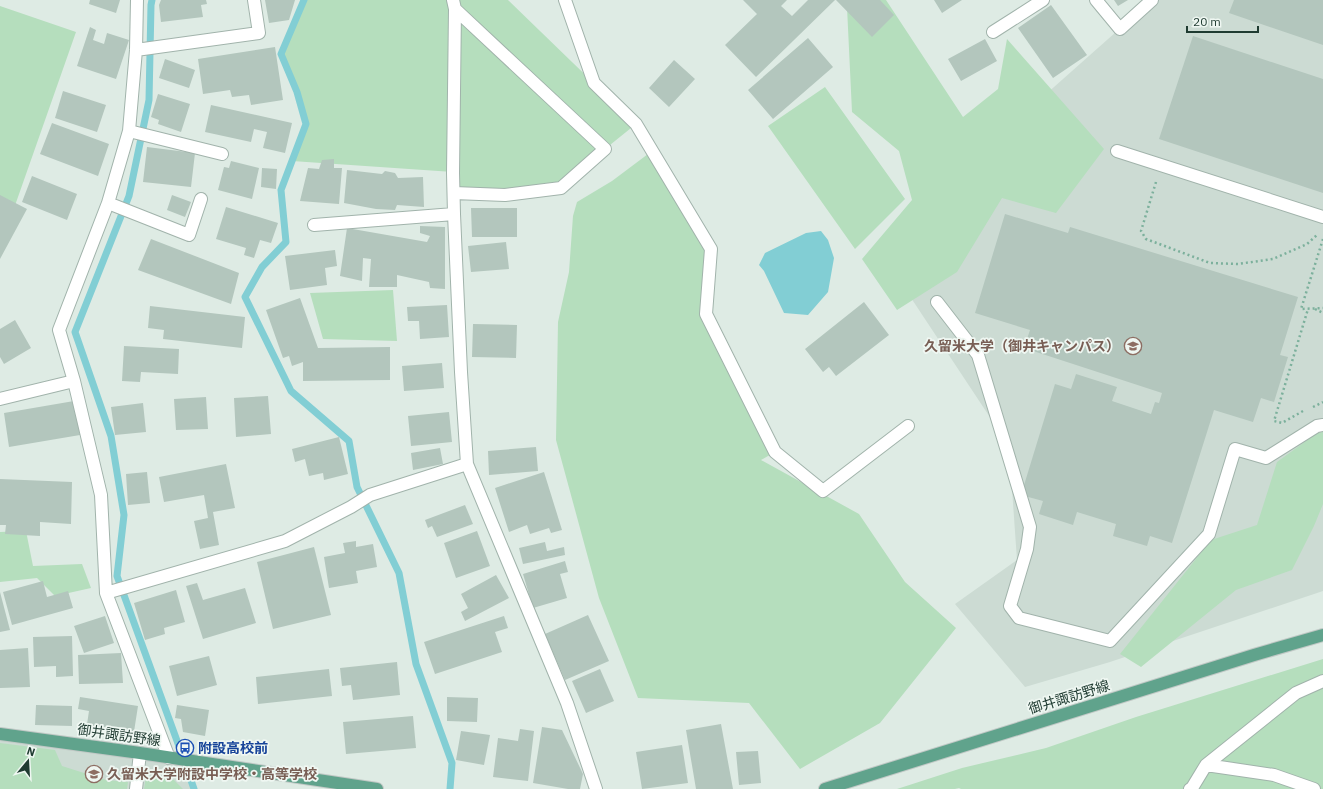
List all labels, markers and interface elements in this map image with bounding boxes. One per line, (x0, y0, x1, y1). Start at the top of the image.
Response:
scale bar (1187, 8, 1258, 34)
text: 20 m (1193, 14, 1221, 29)
school or university icon: 久留米大学（御井キャンパス） (1123, 336, 1143, 356)
place label: 久留米大学（御井キャンパス） (924, 337, 1120, 355)
street label: 御井諏訪野線 (1026, 676, 1112, 718)
street label: 御井諏訪野線 (76, 720, 162, 750)
bus stop icon: 附設高校前 (175, 738, 195, 758)
place label: 附設高校前 (198, 739, 268, 757)
north arrow (8, 741, 48, 781)
text: N (25, 744, 37, 759)
school or university icon: 久留米大学附設中学校・高等学校 (84, 764, 104, 784)
place label: 久留米大学附設中学校・高等学校 (107, 765, 317, 783)

